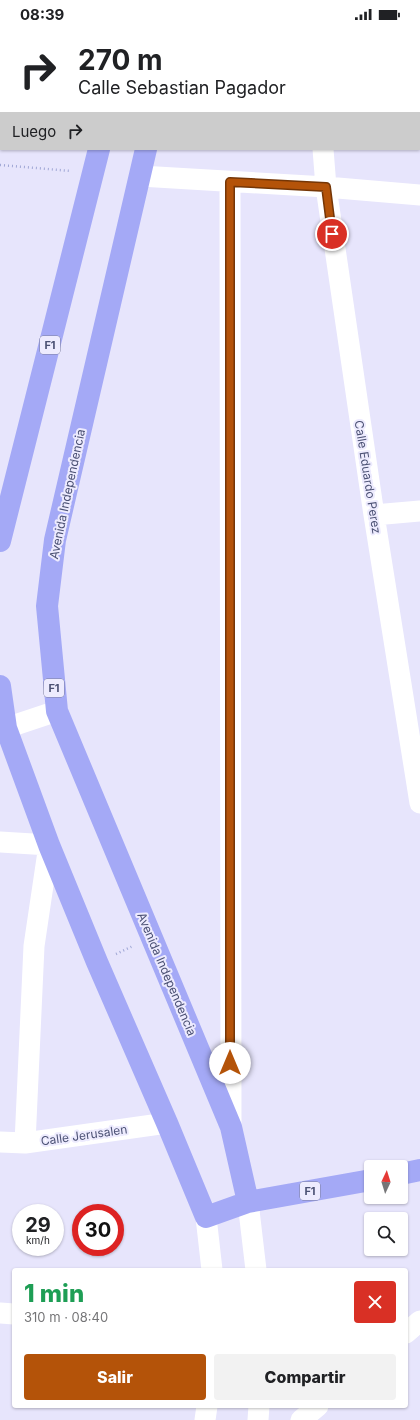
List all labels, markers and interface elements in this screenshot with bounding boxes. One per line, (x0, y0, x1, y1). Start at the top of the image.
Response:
text: 08:39 (20, 5, 64, 24)
text: 270 m (78, 43, 163, 77)
icon: right (12, 44, 64, 96)
text: Calle Sebastian Pagador (78, 77, 286, 98)
icon: right (64, 120, 86, 142)
text: Luego (12, 122, 56, 141)
pin (315, 217, 349, 251)
icon: arrive (321, 223, 343, 245)
road number: F1 (40, 336, 60, 354)
street label: Calle Eduardo Perez (352, 419, 384, 535)
street label: Avenida Independencia (46, 428, 88, 560)
road number: F1 (44, 679, 64, 697)
street label: Avenida Independencia (134, 910, 200, 1038)
position arrow (209, 1042, 251, 1084)
street label: Calle Jerusalen (40, 1122, 128, 1148)
north arrow (364, 1160, 408, 1204)
map controls (364, 1160, 408, 1256)
road number: F1 (300, 1182, 320, 1200)
speed limit sign: 30 (72, 1204, 124, 1256)
button: search (364, 1212, 408, 1256)
text: 29 (25, 1213, 51, 1237)
text: km/h (26, 1234, 50, 1246)
text: 1 min (24, 1279, 84, 1308)
button: close (354, 1281, 396, 1323)
text: 310 m · 08:40 (24, 1309, 108, 1325)
button: Salir (24, 1354, 206, 1400)
button: Compartir (214, 1354, 396, 1400)

